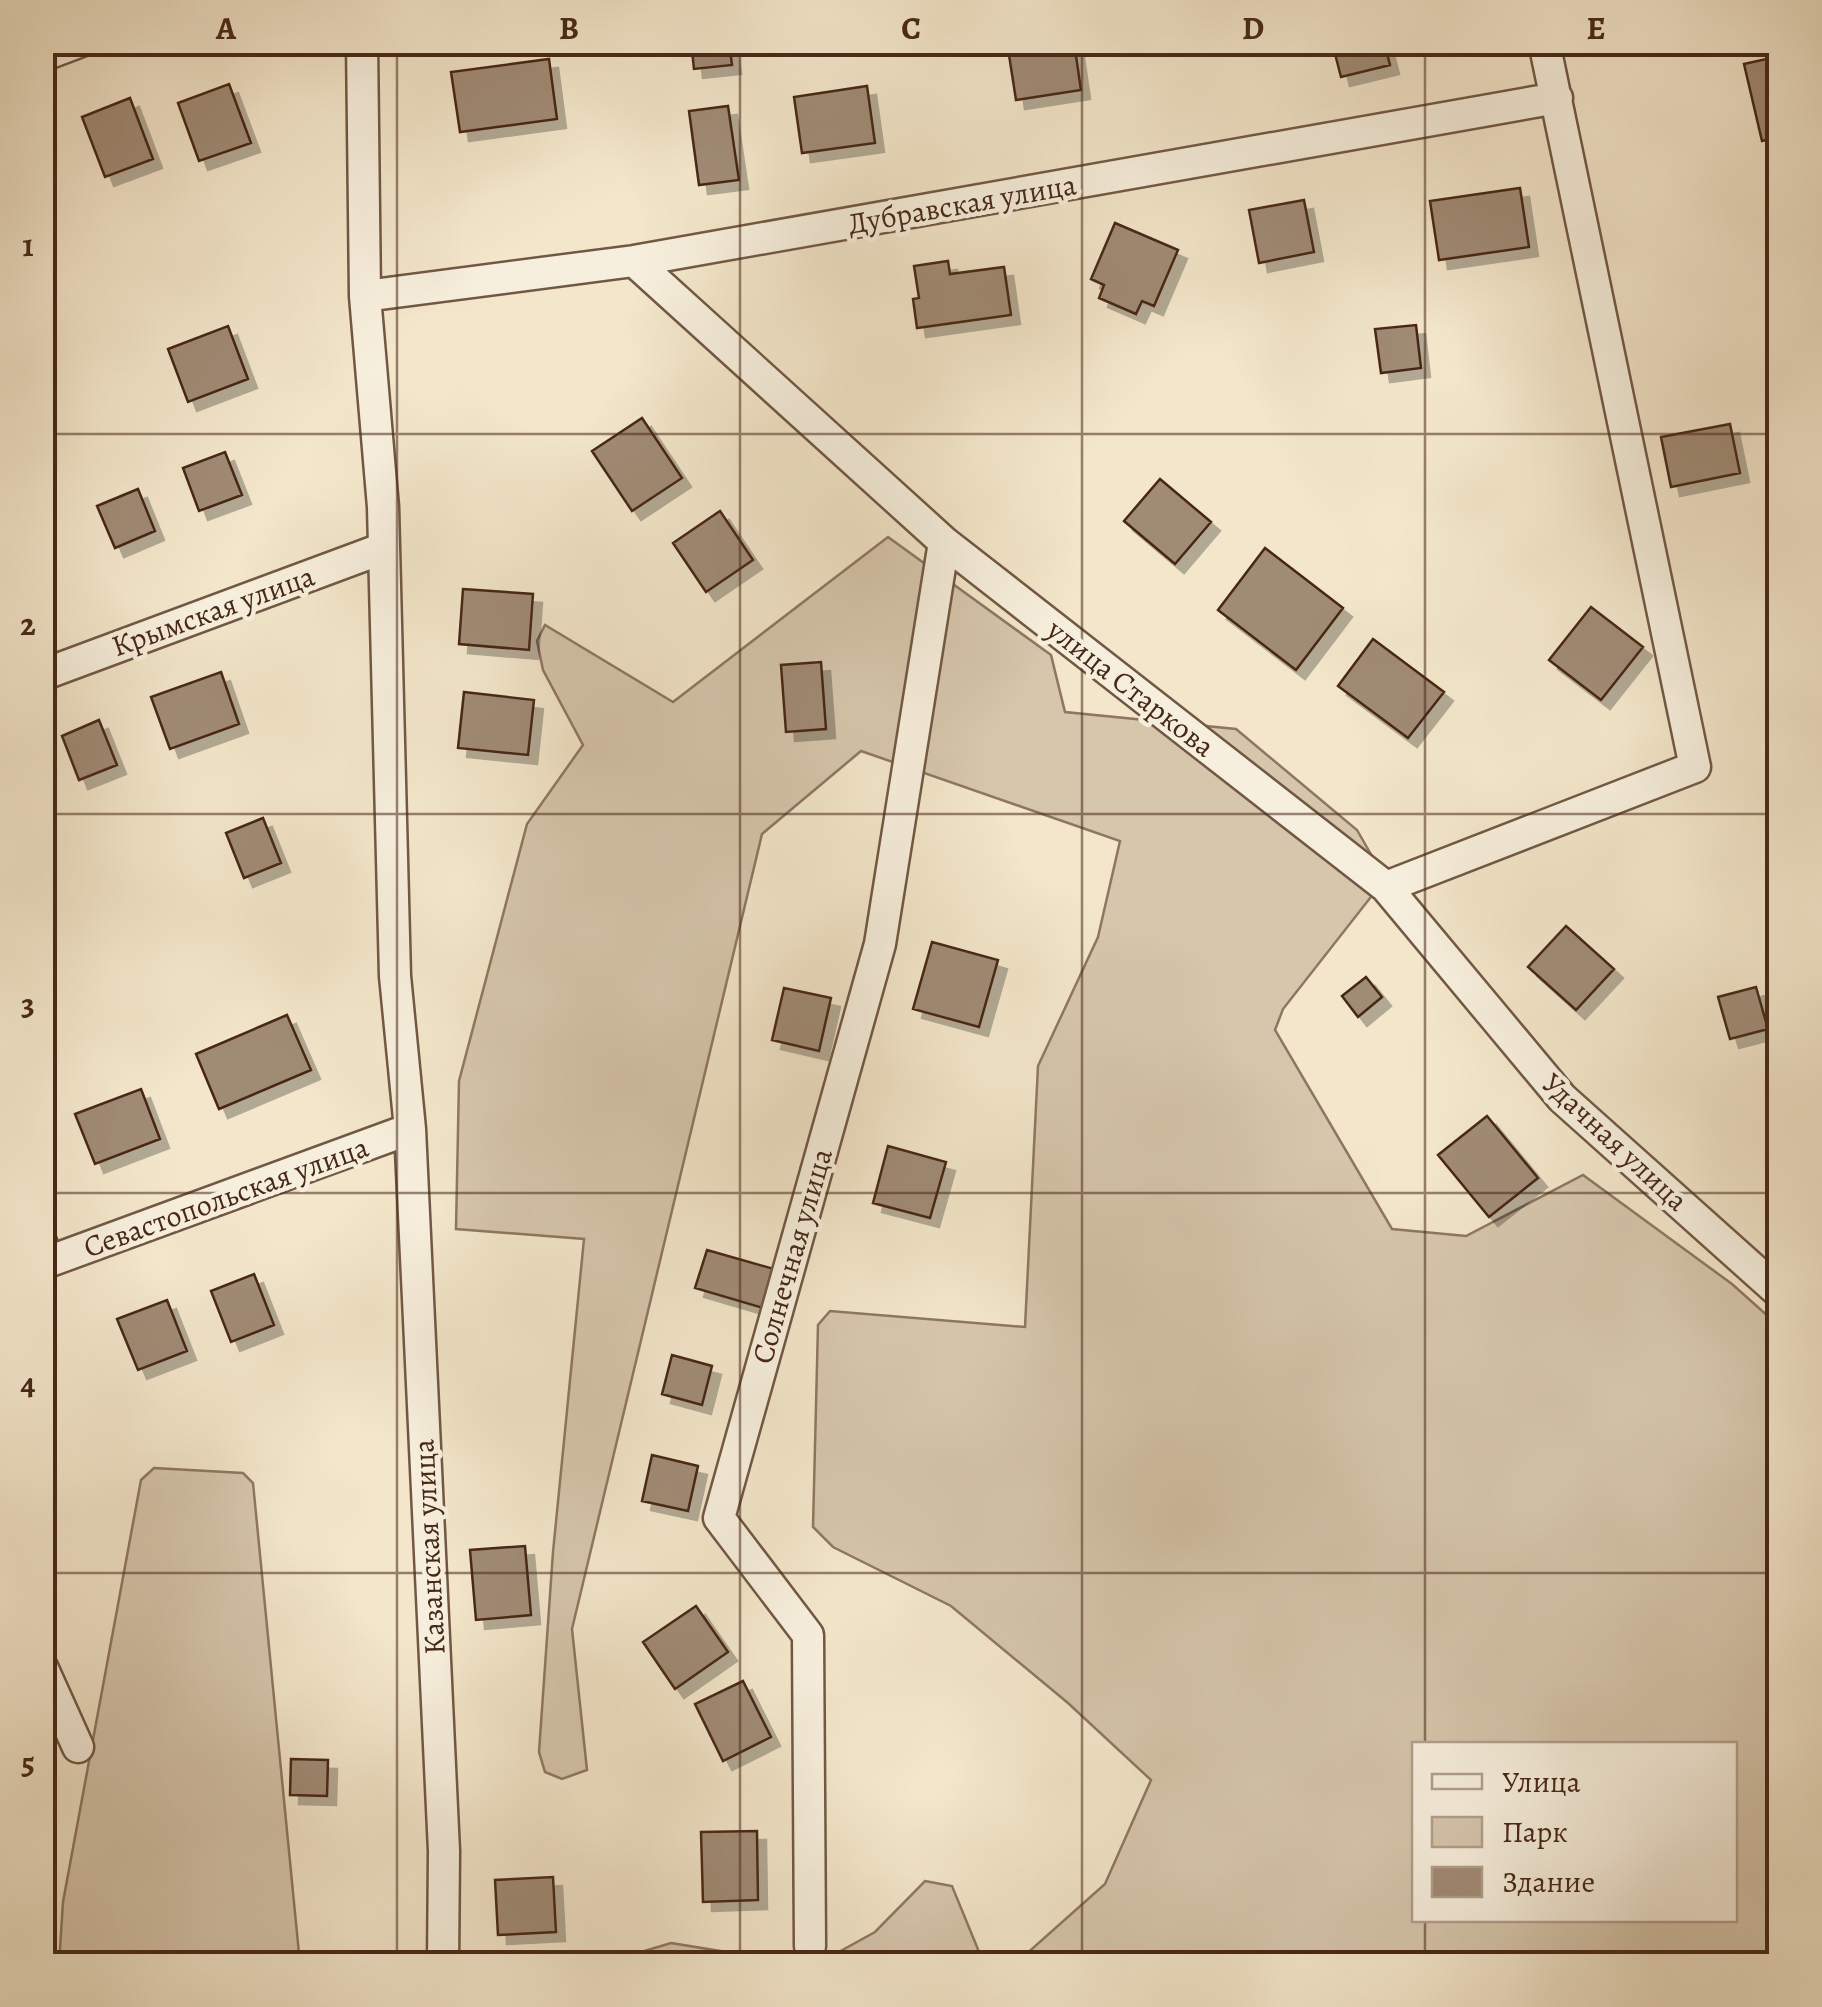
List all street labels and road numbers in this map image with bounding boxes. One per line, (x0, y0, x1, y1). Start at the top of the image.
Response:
street label: Дубравская улица (845, 164, 1079, 244)
street label: Крымская улица (106, 556, 320, 666)
street label: улица Старкова (1038, 609, 1223, 766)
street label: Удачная улица (1533, 1064, 1697, 1220)
street label: Севастопольская улица (78, 1127, 374, 1267)
street label: Солнечная улица (742, 1144, 842, 1368)
street label: Казанская улица (403, 1438, 455, 1656)

